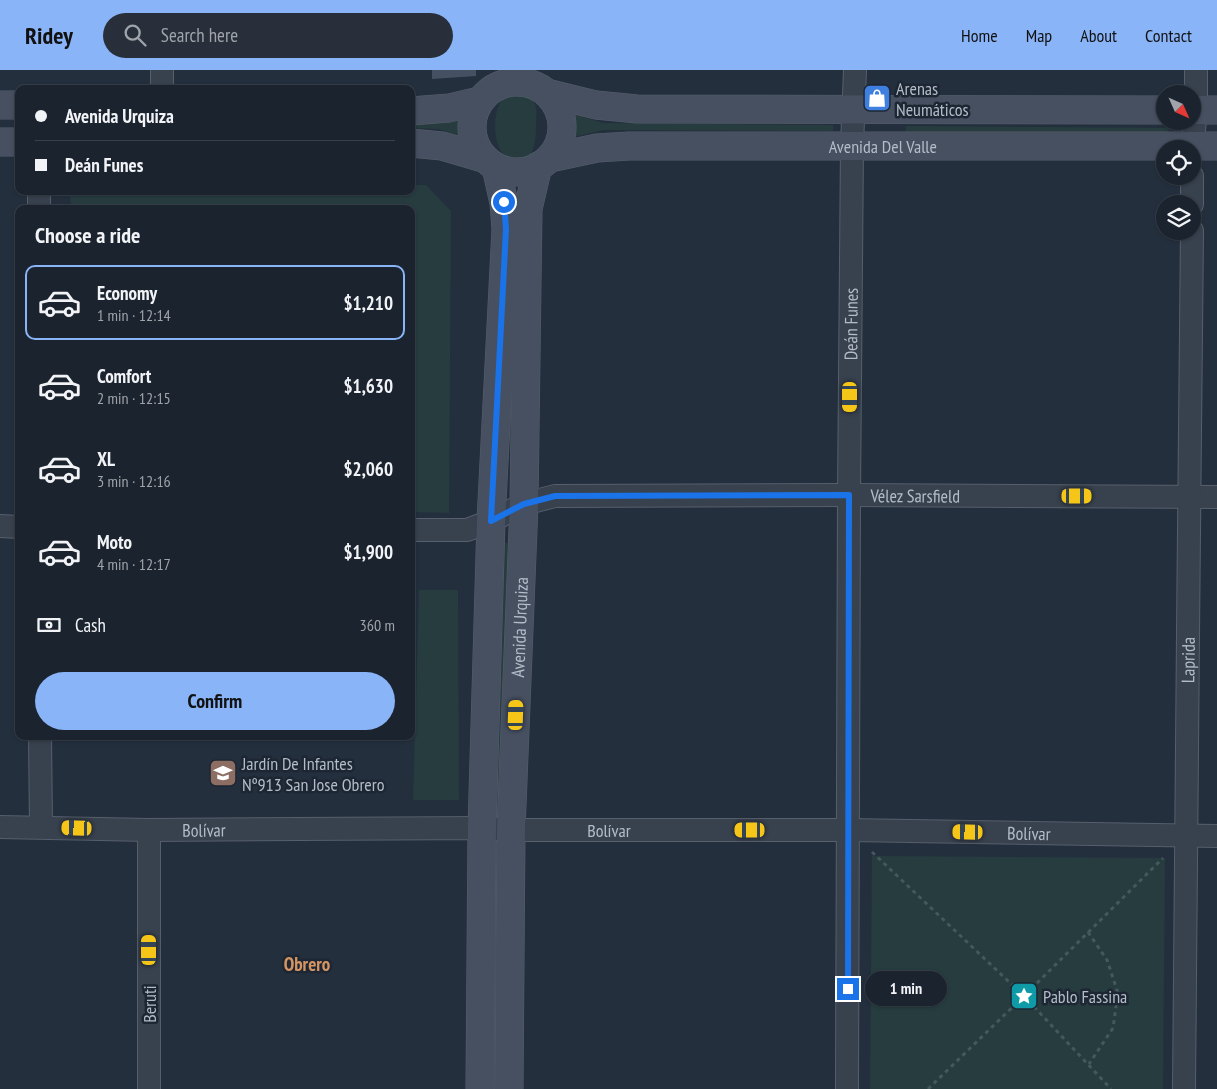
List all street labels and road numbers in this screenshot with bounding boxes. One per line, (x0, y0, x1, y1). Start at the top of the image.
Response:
street label: Avenida Del Valle (829, 135, 937, 158)
street label: Deán Funes (839, 288, 862, 360)
street label: Vélez Sarsfield (869, 484, 960, 507)
street label: Avenida Urquiza (506, 576, 533, 678)
street label: Laprida (1176, 637, 1199, 683)
street label: Bolívar (182, 818, 226, 841)
street label: Bolívar (587, 819, 631, 842)
street label: Bolívar (1007, 821, 1051, 845)
street label: Beruti (138, 985, 161, 1023)

